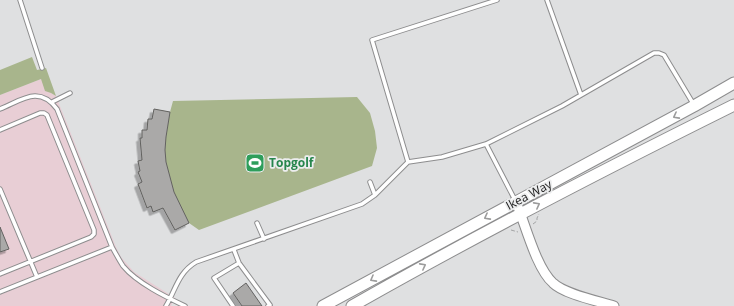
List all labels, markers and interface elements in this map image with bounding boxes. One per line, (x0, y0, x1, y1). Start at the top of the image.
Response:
one-way arrow (673, 111, 680, 118)
sports icon: Topgolf (244, 152, 266, 174)
place label: Topgolf (269, 154, 315, 171)
street label: Ikea Way (503, 175, 556, 214)
one-way arrow (533, 202, 540, 209)
one-way arrow (484, 212, 491, 220)
one-way arrow (418, 264, 426, 271)
one-way arrow (370, 274, 377, 281)

